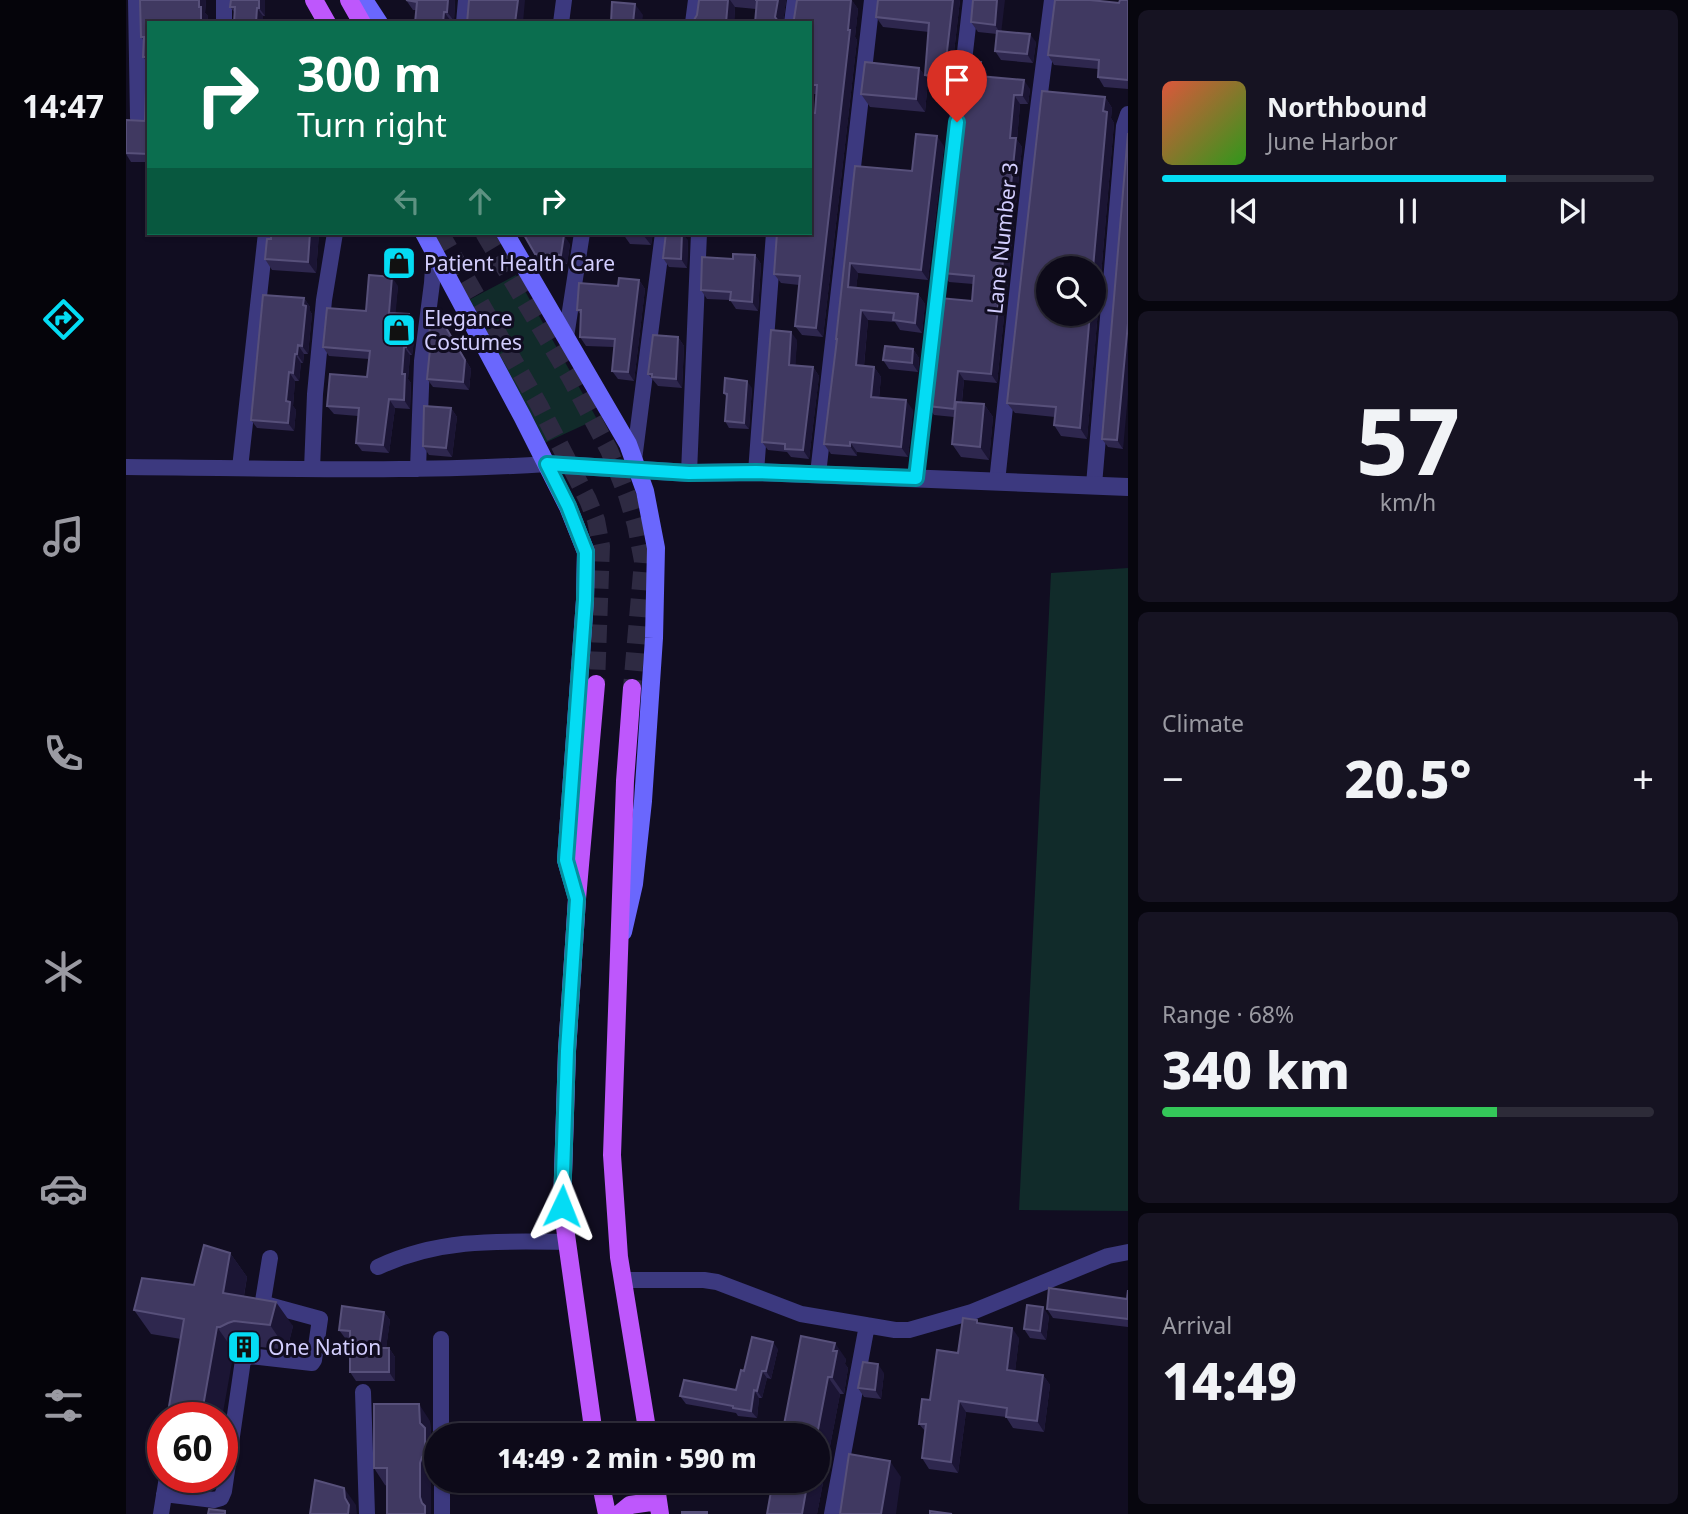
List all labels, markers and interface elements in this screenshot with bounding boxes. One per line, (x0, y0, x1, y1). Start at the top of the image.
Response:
text: 300 m (297, 40, 442, 106)
icon: right (182, 49, 273, 140)
pin (927, 50, 987, 122)
icon: arrive (938, 61, 976, 99)
text: 14:47 (22, 84, 104, 127)
text: Northbound (1267, 89, 1427, 125)
text: Turn right (297, 103, 447, 146)
text: June Harbor (1267, 125, 1398, 157)
street label: Lane Number 3 (980, 161, 1024, 315)
icon: left (388, 182, 426, 220)
icon: ahead (461, 182, 499, 220)
icon: right (534, 182, 572, 220)
icon: previous (1225, 192, 1263, 230)
icon: pause (1389, 192, 1427, 230)
icon: next (1553, 192, 1591, 230)
shop icon: Patient Health Care (380, 244, 418, 282)
place label: Patient Health Care (424, 249, 615, 277)
map controls (1036, 256, 1106, 326)
button: search (1036, 256, 1106, 326)
icon: directions (39, 295, 88, 344)
place label: Elegance Costumes (424, 304, 522, 356)
shop icon: Elegance Costumes (380, 311, 418, 349)
text: 57 (1356, 378, 1460, 502)
text: km/h (1380, 486, 1436, 518)
icon: music (39, 512, 88, 561)
text: Climate (1162, 707, 1244, 739)
icon: phone (39, 729, 88, 778)
text: 20.5° (1345, 742, 1471, 813)
text: − (1162, 752, 1184, 804)
text: + (1632, 752, 1654, 804)
icon: climate (39, 947, 88, 996)
text: Range · 68% (1162, 998, 1294, 1030)
text: 340 km (1162, 1033, 1350, 1104)
icon: car (39, 1164, 88, 1213)
position arrow (525, 1169, 599, 1243)
text: Arrival (1162, 1309, 1232, 1341)
building icon: One Nation (225, 1328, 263, 1366)
place label: One Nation (268, 1333, 381, 1361)
text: 14:49 (1162, 1344, 1297, 1415)
icon: filters (39, 1381, 88, 1430)
speed limit sign: 60 (147, 1402, 238, 1493)
text: 14:49 · 2 min · 590 m (497, 1440, 757, 1476)

